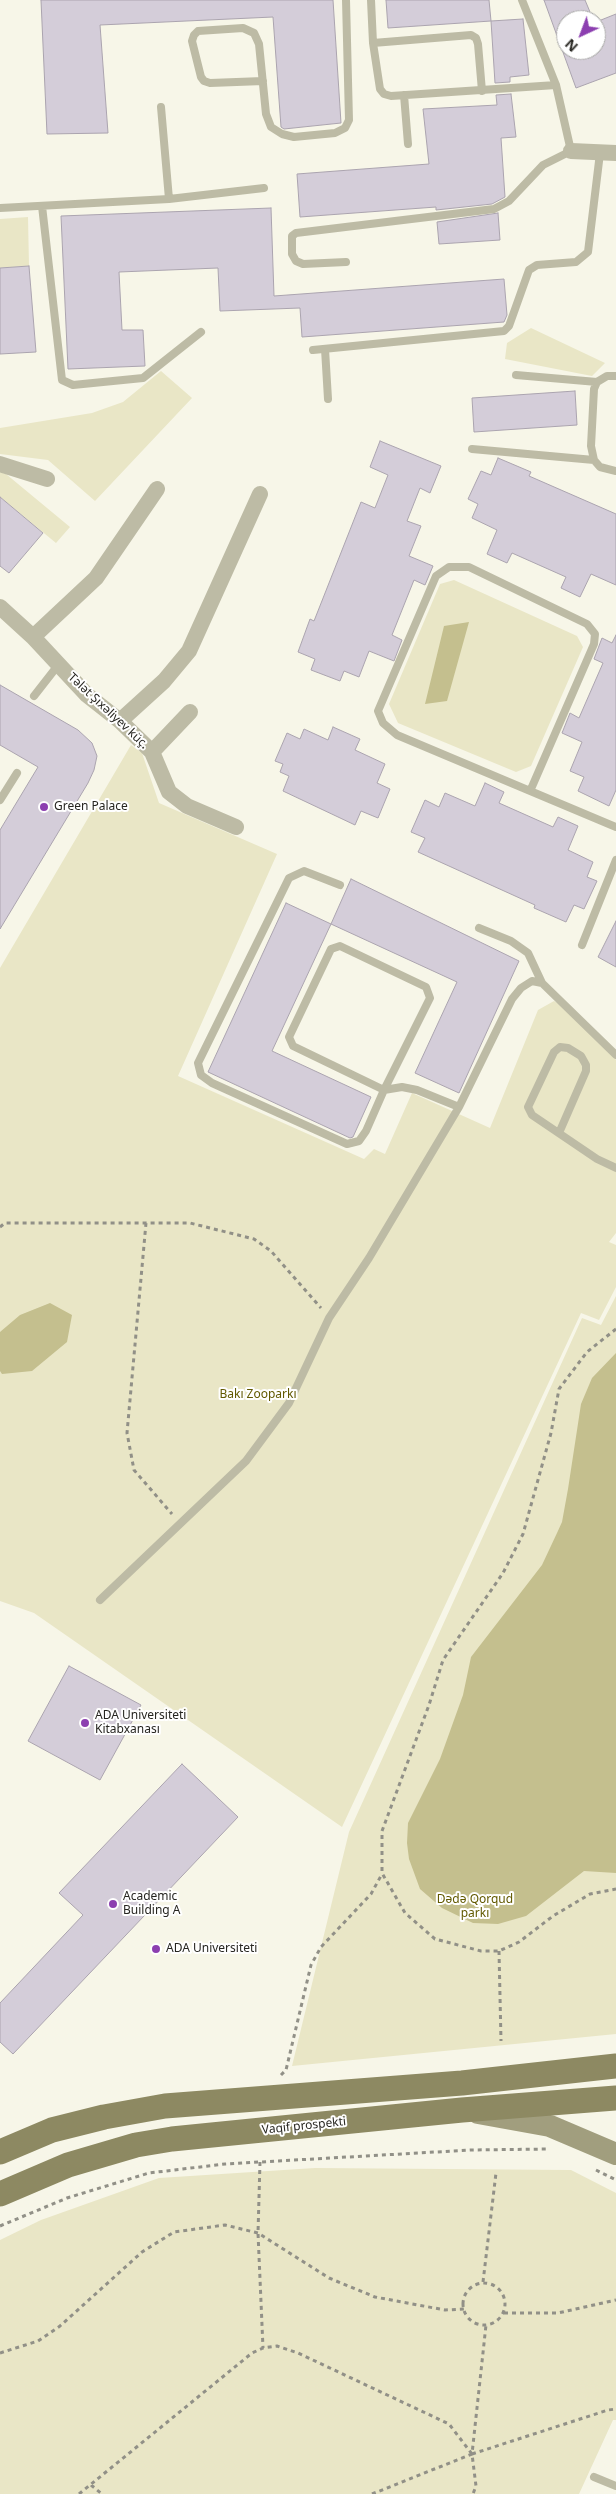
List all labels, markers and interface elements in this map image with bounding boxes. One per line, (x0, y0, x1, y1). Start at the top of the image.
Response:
north arrow (556, 10, 606, 60)
text: N (560, 35, 582, 56)
street label: Tələt Şıxəliyev küç. (65, 670, 151, 752)
place label: Green Palace (54, 800, 128, 814)
marker: Green Palace (38, 801, 50, 813)
park label: Bakı Zooparkı (219, 1388, 297, 1402)
place label: ADA Universiteti Kitabxanası (95, 1709, 186, 1737)
marker: ADA Universiteti Kitabxanası (79, 1717, 91, 1729)
place label: Academic Building A (123, 1890, 180, 1918)
park label: Dədə Qorqud parkı (437, 1893, 513, 1921)
marker: Academic Building A (107, 1898, 119, 1910)
place label: ADA Universiteti (166, 1942, 257, 1956)
marker: ADA Universiteti (150, 1943, 162, 1955)
street label: Vaqif prospekti (261, 2114, 347, 2138)

